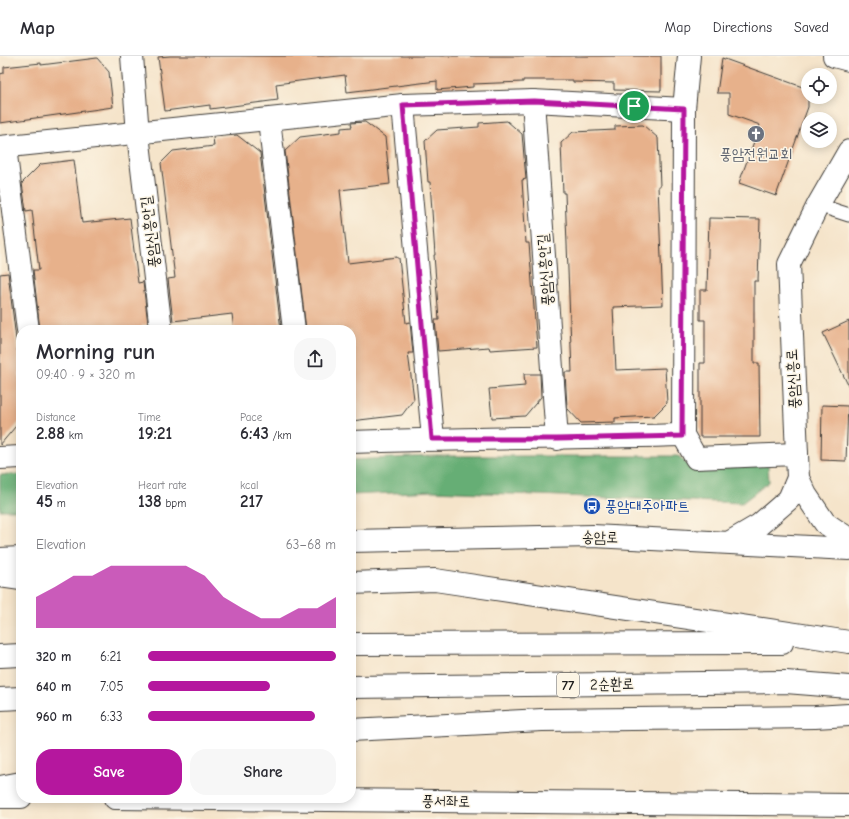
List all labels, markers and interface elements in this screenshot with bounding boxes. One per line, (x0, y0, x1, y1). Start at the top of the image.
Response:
text: Map (20, 17, 55, 39)
text: Map (664, 19, 691, 36)
text: Directions (713, 19, 772, 36)
text: Saved (794, 19, 829, 36)
map controls (801, 68, 837, 148)
button: locate (801, 68, 837, 104)
pin (617, 89, 651, 123)
icon: arrive (623, 95, 645, 117)
button: layers (801, 112, 837, 148)
church icon: 풍암전원교회 (746, 124, 766, 144)
place label: 풍암전원교회 (720, 145, 792, 163)
street label: 풍암신흥안길 (137, 195, 163, 269)
street label: 풍암신흥안길 (533, 233, 557, 307)
button: share (294, 338, 336, 380)
text: Morning run (36, 339, 155, 365)
street label: 풍암신흥로 (782, 348, 804, 410)
text: 09:40 · 9 × 320 m (36, 367, 135, 382)
text: Distance (36, 411, 75, 424)
text: Time (138, 411, 161, 424)
text: Pace (240, 411, 262, 424)
text: 2.88 (36, 424, 65, 443)
text: 19:21 (138, 424, 172, 443)
text: 6:43 (240, 424, 269, 443)
text: km (65, 429, 83, 442)
text: /km (269, 429, 292, 442)
text: Elevation (36, 479, 78, 492)
text: Heart rate (138, 479, 187, 492)
text: kcal (240, 479, 258, 492)
text: 45 (36, 492, 53, 511)
text: 138 (138, 492, 162, 511)
text: 217 (240, 492, 263, 511)
bus stop icon: 풍암대주아파트 (582, 496, 602, 516)
text: m (53, 497, 66, 510)
text: bpm (162, 497, 186, 510)
place label: 풍암대주아파트 (605, 497, 690, 515)
street label: 송암로 (582, 528, 618, 546)
text: Elevation (36, 537, 86, 552)
text: 63–68 m (286, 537, 336, 552)
text: 320 m (36, 649, 71, 664)
text: 6:21 (100, 649, 121, 664)
road number: 77 (557, 673, 579, 697)
street label: 2순환로 (590, 675, 634, 693)
text: 640 m (36, 679, 71, 694)
text: 7:05 (100, 679, 123, 694)
text: 960 m (36, 709, 72, 724)
text: 6:33 (100, 709, 123, 724)
button: Save (36, 749, 182, 795)
button: Share (190, 749, 336, 795)
street label: 풍서좌로 (422, 792, 470, 810)

